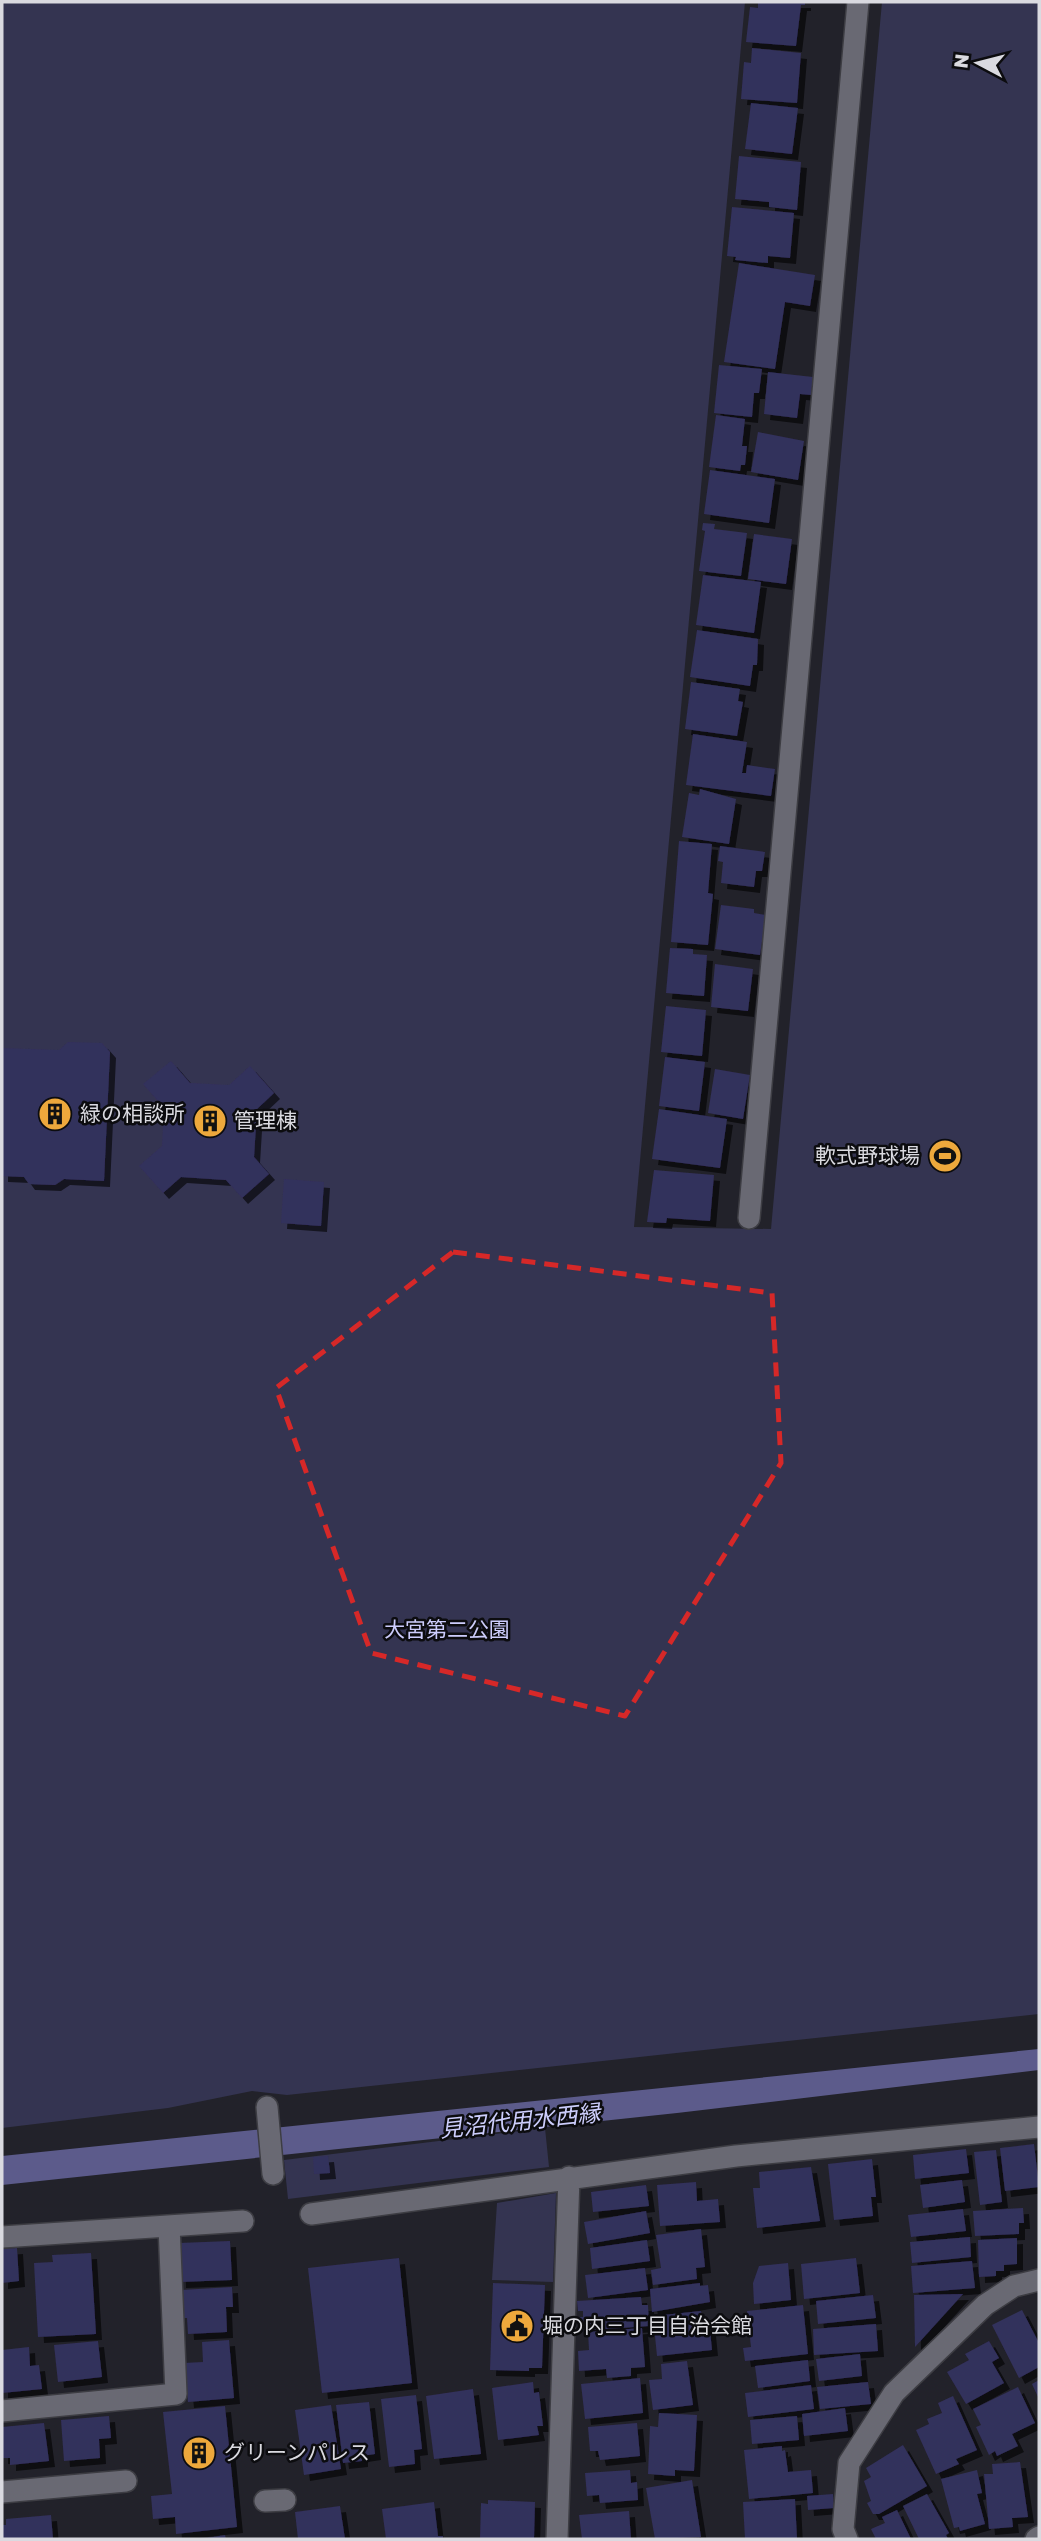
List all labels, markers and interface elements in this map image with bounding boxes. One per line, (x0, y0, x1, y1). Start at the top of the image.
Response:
north arrow (943, 28, 1013, 98)
text: N (948, 52, 973, 69)
building icon: 緑の相談所 (36, 1095, 74, 1133)
place label: 緑の相談所 (80, 1100, 185, 1126)
building icon: 管理棟 (191, 1102, 229, 1140)
place label: 管理棟 (234, 1107, 297, 1133)
sports icon: 軟式野球場 (926, 1137, 964, 1175)
place label: 軟式野球場 (815, 1142, 920, 1168)
park label: 大宮第二公園 (384, 1616, 510, 1642)
water label: 見沼代用水西縁 (438, 2097, 604, 2142)
public building icon: 堀の内三丁目自治会館 (498, 2307, 536, 2345)
place label: 堀の内三丁目自治会館 (542, 2312, 752, 2338)
building icon: グリーンパレス (180, 2434, 218, 2472)
place label: グリーンパレス (224, 2439, 370, 2465)

